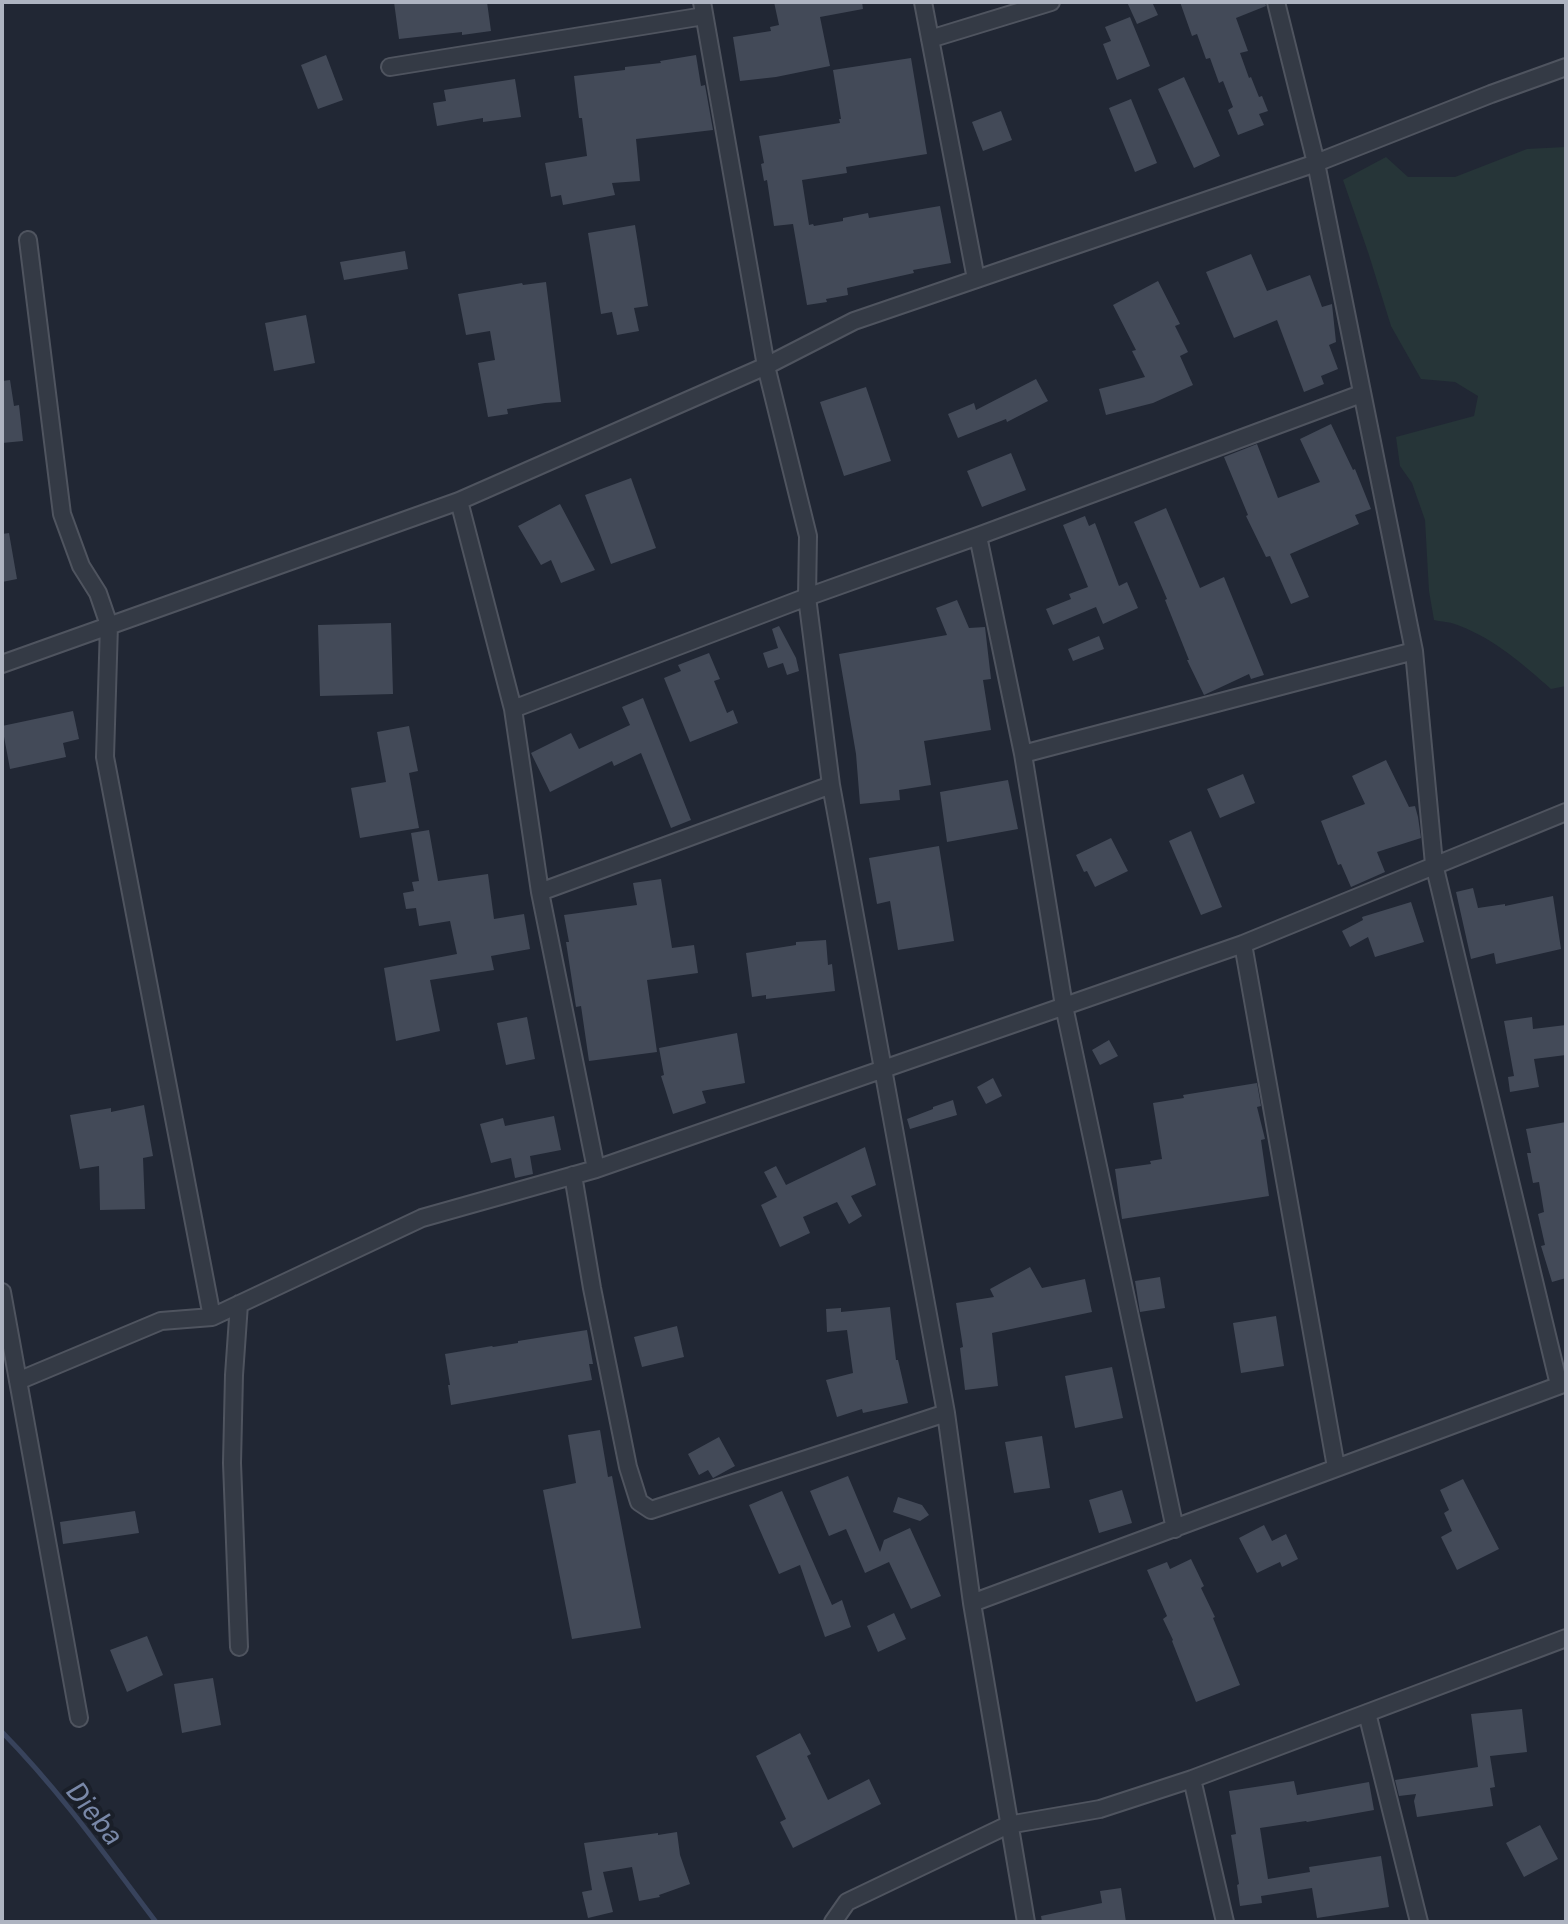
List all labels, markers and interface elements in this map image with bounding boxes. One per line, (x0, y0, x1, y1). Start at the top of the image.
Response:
water label: Dieba (58, 1776, 130, 1852)

